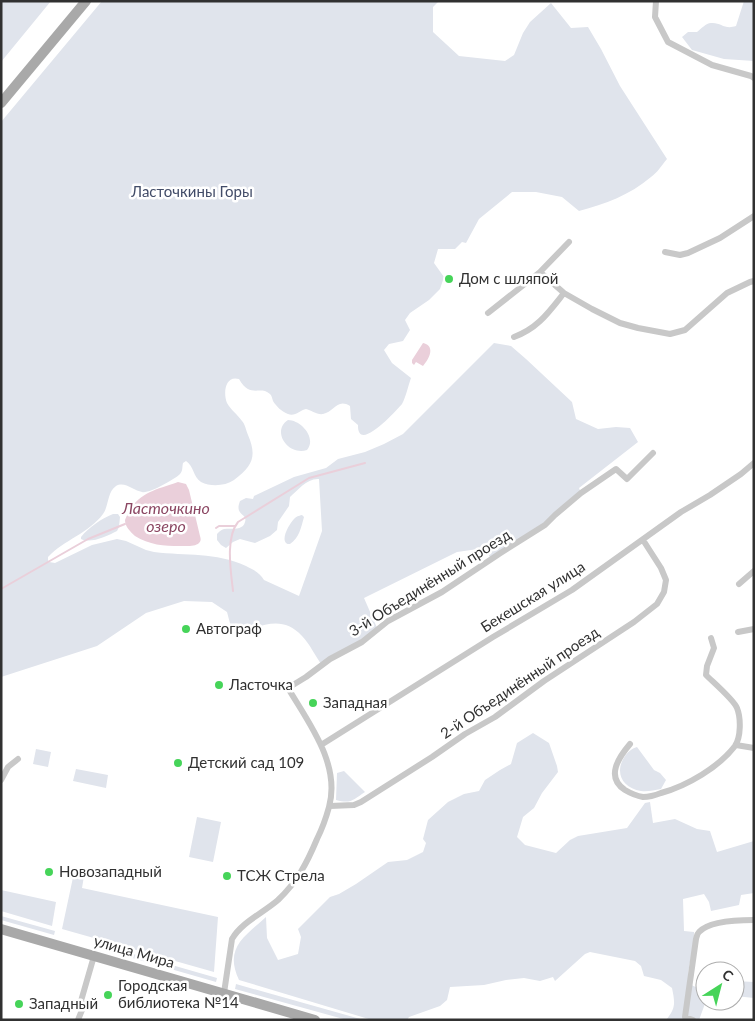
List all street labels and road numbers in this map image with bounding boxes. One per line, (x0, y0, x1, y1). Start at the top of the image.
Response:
street label: 3-й Объединённый проезд (345, 525, 514, 639)
street label: Бекешская улица (477, 557, 588, 635)
street label: 2-й Объединённый проезд (437, 622, 602, 742)
street label: улица Мира (92, 931, 177, 971)

